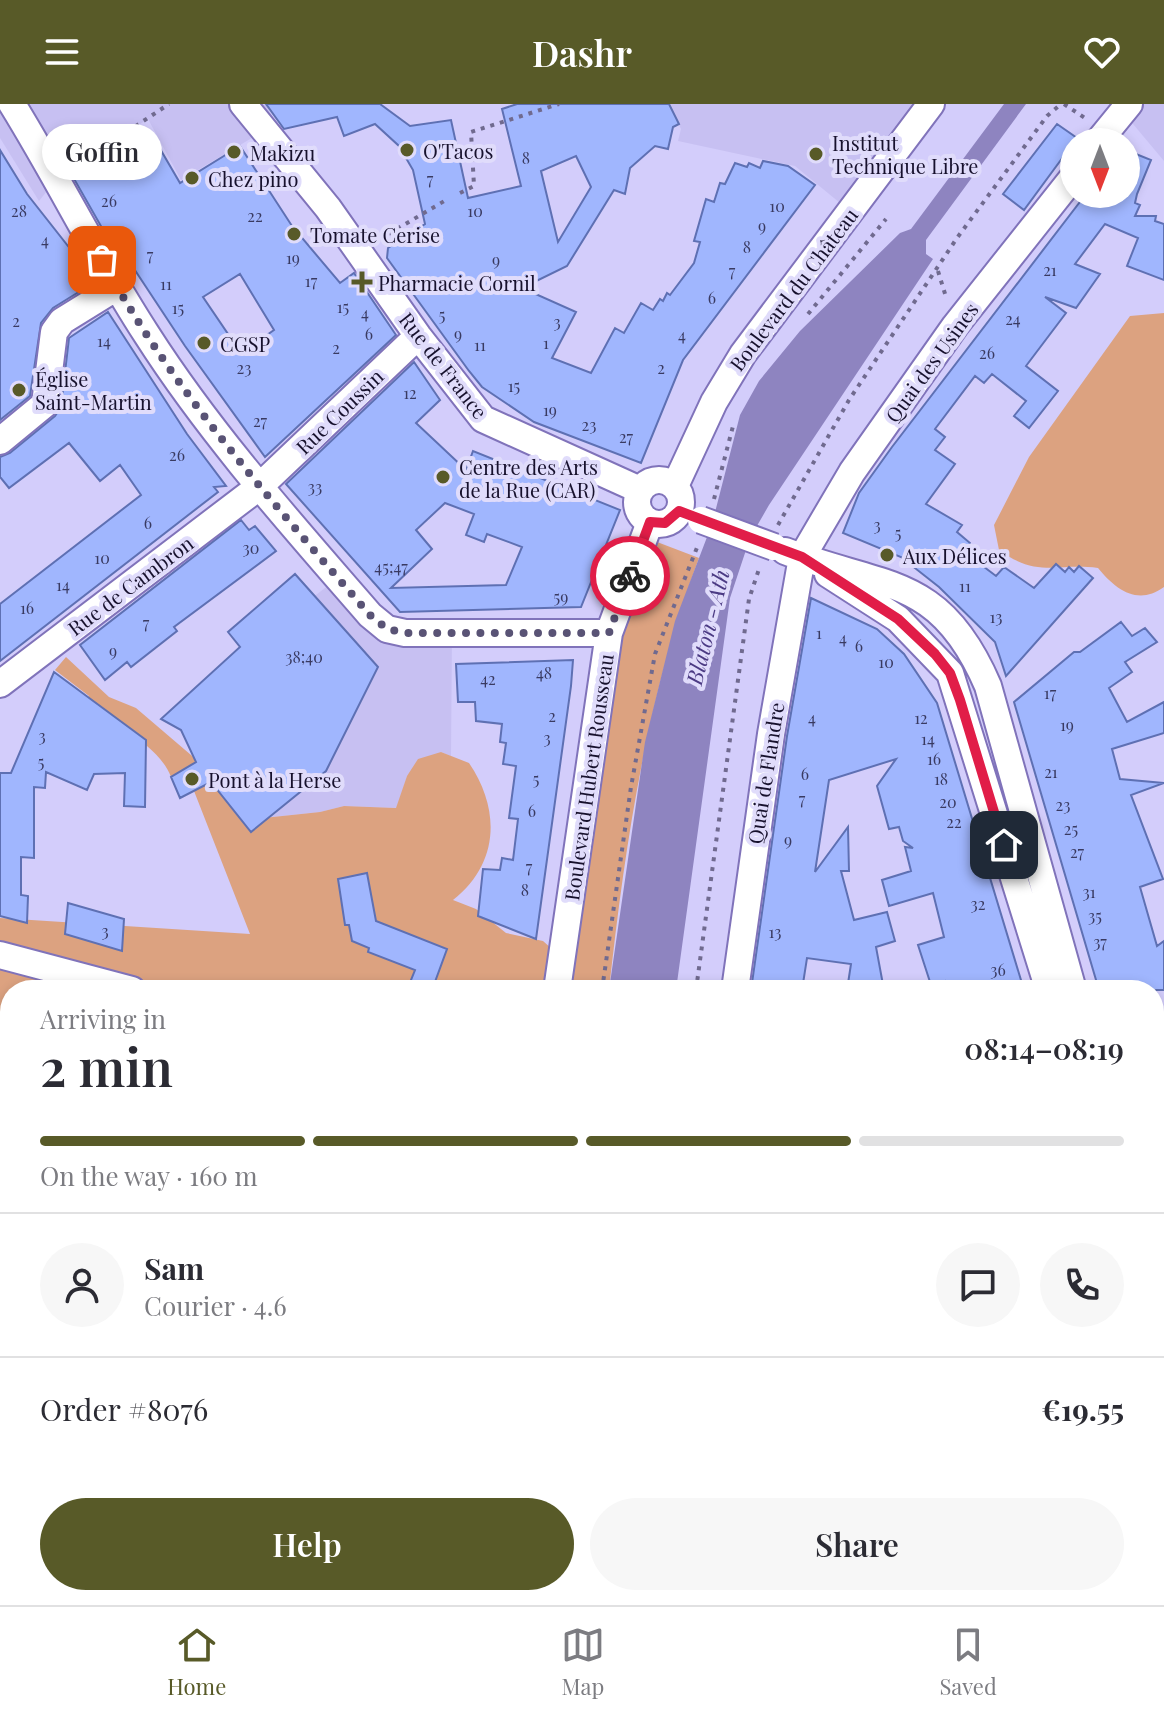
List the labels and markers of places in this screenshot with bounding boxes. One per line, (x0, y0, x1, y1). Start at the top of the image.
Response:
callout: Goffin (42, 124, 162, 180)
place label: Institut Technique Libre (832, 129, 978, 179)
place label: O'Tacos (423, 137, 493, 164)
place label: Makizu (250, 139, 316, 166)
marker: O'Tacos (398, 141, 416, 159)
marker: Makizu (225, 143, 243, 161)
marker: Institut Technique Libre (807, 145, 825, 163)
place label: Chez pino (208, 165, 299, 192)
marker: Chez pino (183, 169, 201, 187)
place label: Tomate Cerise (310, 221, 440, 248)
marker: Tomate Cerise (285, 225, 303, 243)
pin (68, 226, 136, 294)
place label: Pharmacie Cornil (378, 269, 536, 296)
marker: Pharmacie Cornil (353, 273, 371, 291)
place label: CGSP (220, 330, 271, 357)
marker: CGSP (195, 334, 213, 352)
place label: Église Saint-Martin (35, 365, 152, 415)
marker: Église Saint-Martin (10, 381, 28, 399)
place label: Centre des Arts de la Rue (CAR) (459, 453, 598, 503)
marker: Centre des Arts de la Rue (CAR) (434, 468, 452, 486)
place label: Aux Délices (902, 542, 1007, 569)
marker: Aux Délices (878, 546, 896, 564)
place label: Pont à la Herse (208, 766, 341, 793)
marker: Pont à la Herse (183, 770, 201, 788)
pin (970, 811, 1038, 879)

